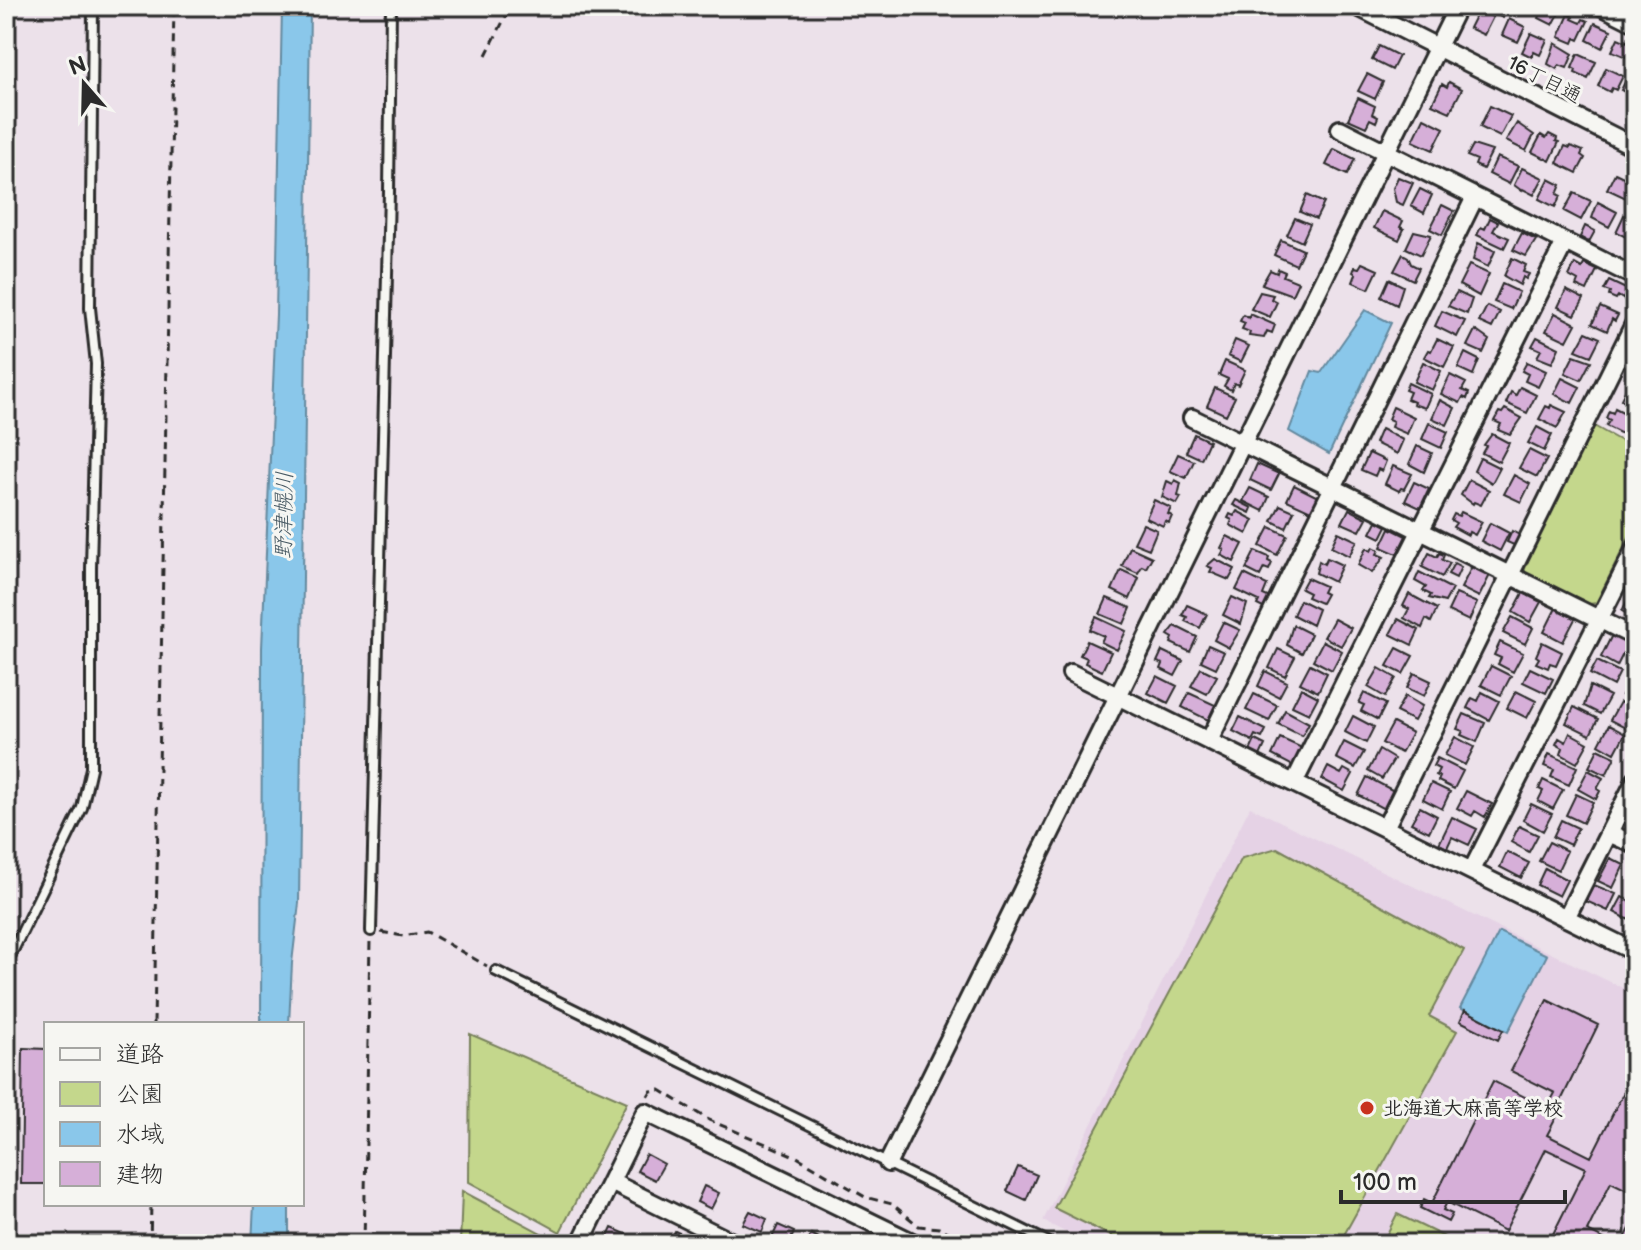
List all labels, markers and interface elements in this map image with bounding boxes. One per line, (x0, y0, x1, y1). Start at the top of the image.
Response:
north arrow (44, 44, 124, 124)
text: N (65, 51, 90, 82)
street label: 16丁目通 (1503, 51, 1586, 109)
water label: 野津幌川 (270, 471, 299, 559)
legend (44, 1022, 304, 1206)
text: 道路 (116, 1040, 164, 1069)
text: 公園 (116, 1080, 164, 1109)
place label: 北海道大麻高等学校 (1383, 1097, 1563, 1121)
marker: 北海道大麻高等学校 (1358, 1099, 1376, 1117)
text: 水域 (116, 1120, 164, 1149)
scale bar (1341, 1154, 1565, 1204)
text: 建物 (116, 1160, 164, 1189)
text: 100 m (1353, 1168, 1417, 1197)

